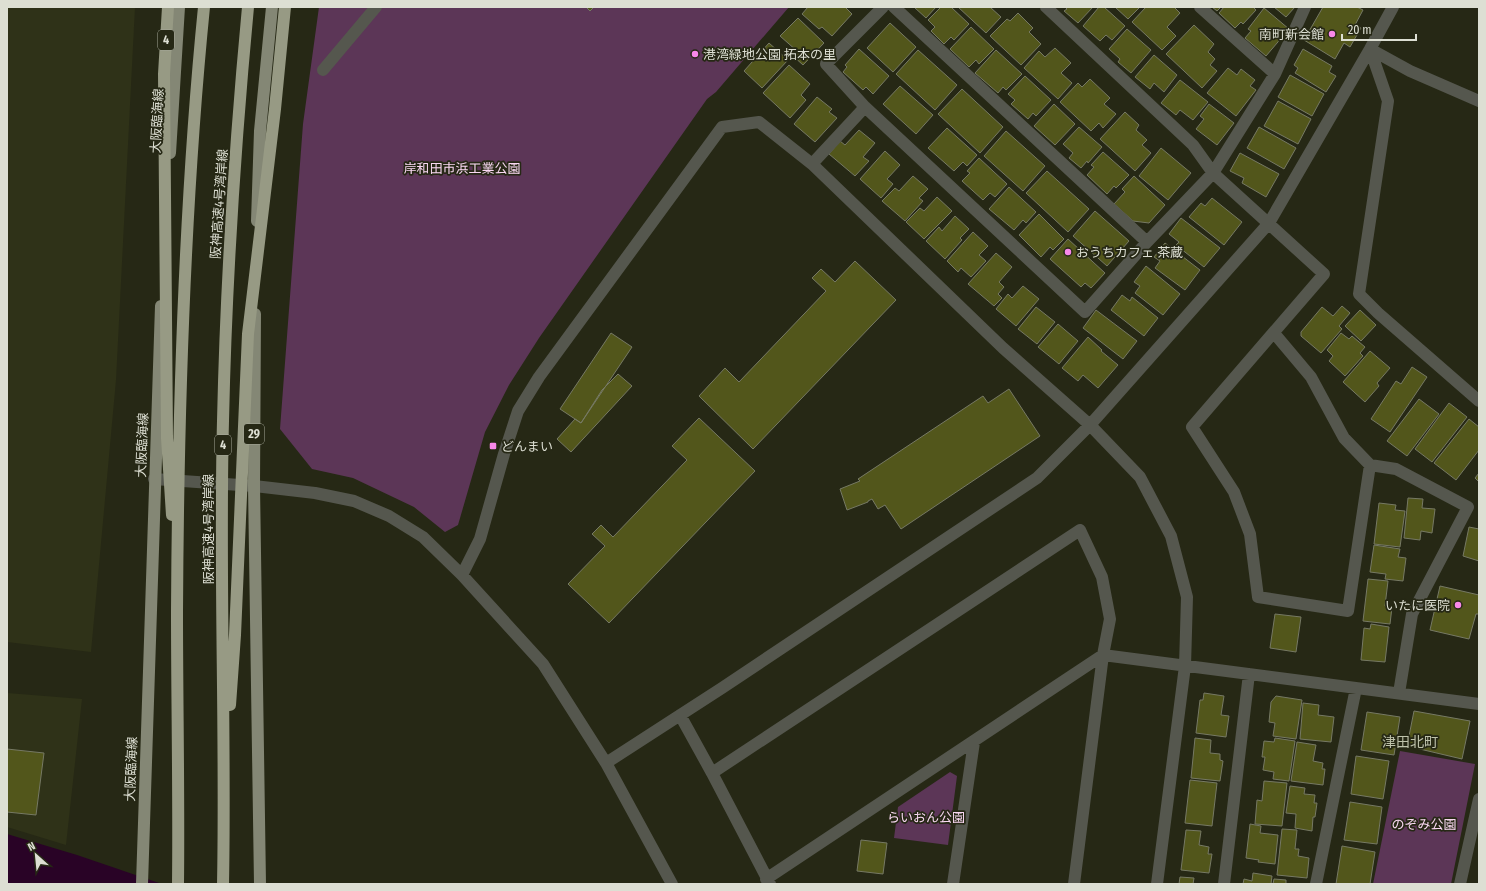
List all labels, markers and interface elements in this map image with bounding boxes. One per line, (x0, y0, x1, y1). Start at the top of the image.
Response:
scale bar (1342, 16, 1416, 42)
text: 20 m (1348, 23, 1372, 37)
place label: 南町新会館 (1259, 27, 1324, 42)
marker: 南町新会館 (1327, 29, 1337, 39)
road number: 4 (158, 30, 174, 50)
place label: 港湾緑地公園 拓本の里 (703, 47, 836, 62)
marker: 港湾緑地公園 拓本の里 (690, 49, 700, 59)
street label: 大阪臨海線 (148, 88, 166, 154)
street label: 阪神高速4号湾岸線 (208, 148, 230, 260)
park label: 岸和田市浜工業公園 (403, 161, 521, 176)
place label: おうちカフェ 茶蔵 (1076, 245, 1183, 260)
marker: おうちカフェ 茶蔵 (1063, 247, 1073, 257)
street label: 大阪臨海線 (133, 412, 151, 478)
road number: 29 (244, 424, 264, 444)
road number: 4 (215, 435, 231, 455)
place label: どんまい (501, 439, 553, 454)
marker: どんまい (488, 441, 498, 451)
street label: 阪神高速4号湾岸線 (201, 474, 216, 584)
place label: いたに医院 (1385, 598, 1450, 613)
marker: いたに医院 (1453, 600, 1463, 610)
district label: 津田北町 (1382, 734, 1438, 751)
street label: 大阪臨海線 (122, 736, 140, 802)
park label: らいおん公園 (887, 810, 965, 825)
park label: のぞみ公園 (1391, 817, 1457, 832)
north arrow (16, 835, 56, 875)
text: N (26, 839, 38, 854)

